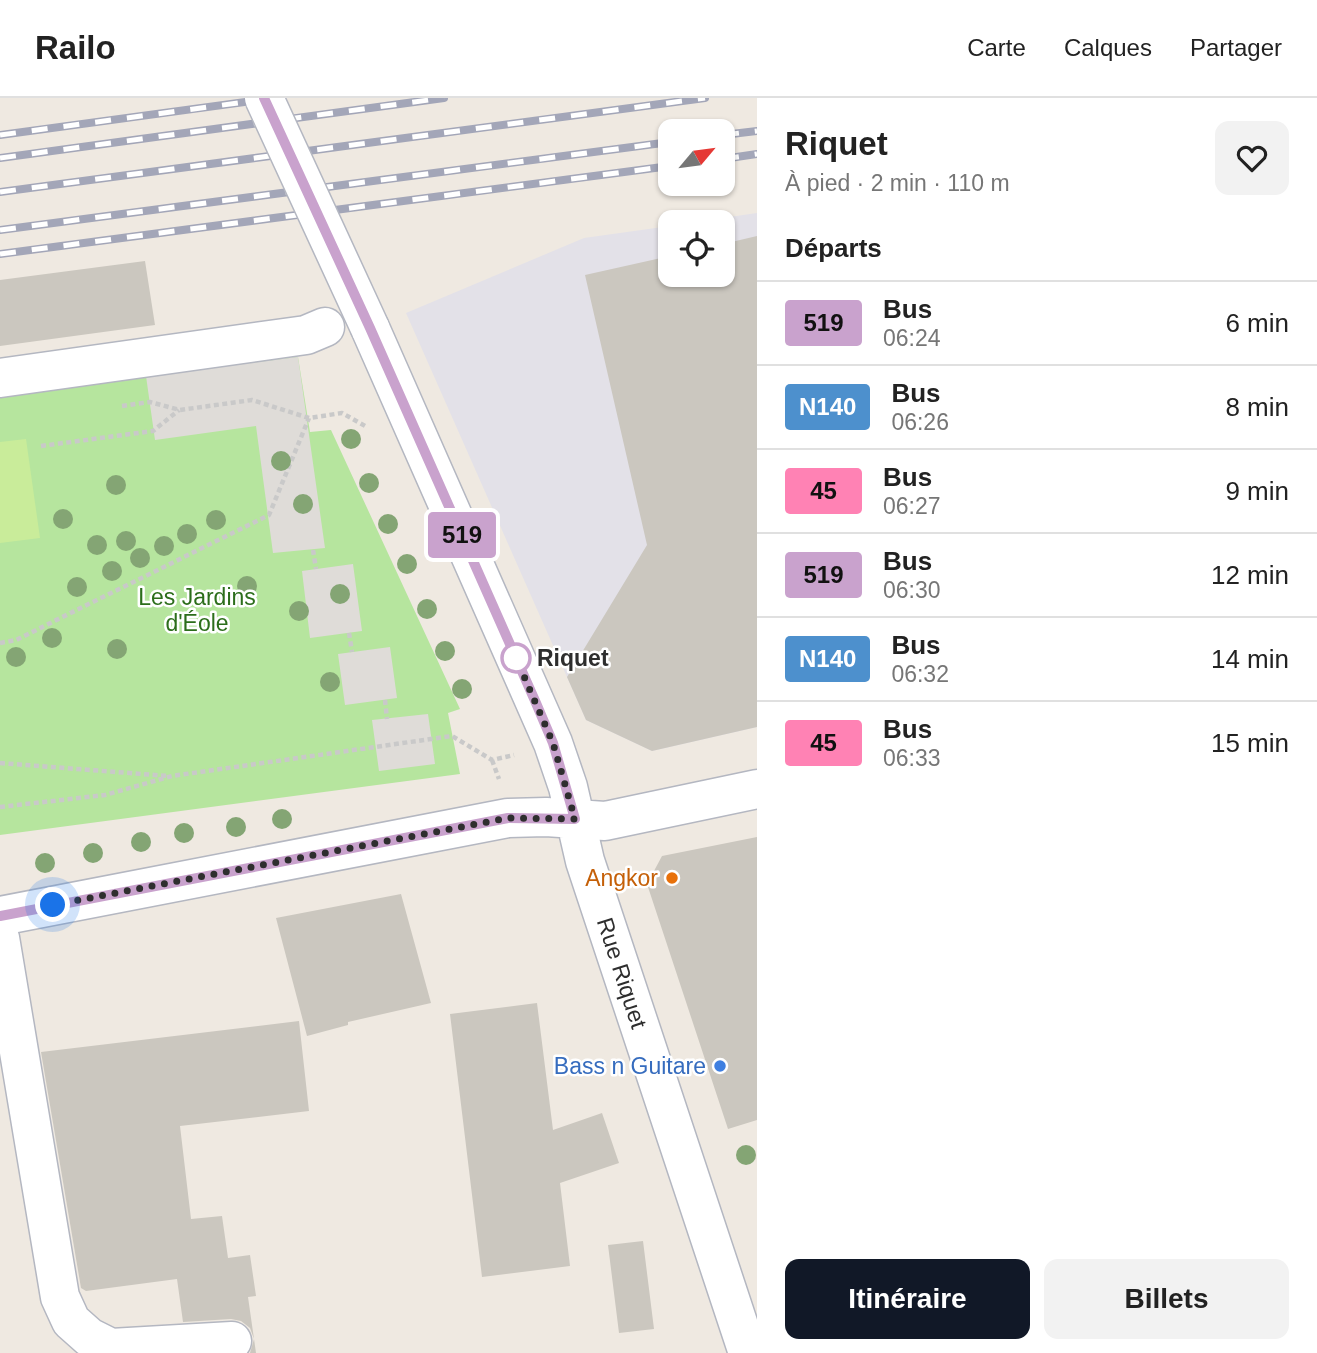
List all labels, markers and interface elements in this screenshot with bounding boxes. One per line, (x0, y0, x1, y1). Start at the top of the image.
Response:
text: Railo (35, 29, 116, 66)
text: Carte (967, 34, 1026, 61)
text: Calques (1064, 34, 1152, 61)
text: Partager (1190, 34, 1282, 61)
north arrow (658, 119, 735, 196)
map controls (658, 119, 735, 287)
button: heart (1215, 121, 1289, 195)
text: Riquet (785, 125, 888, 162)
text: À pied · 2 min · 110 m (785, 170, 1010, 196)
button: locate (658, 210, 735, 287)
text: Départs (785, 233, 882, 263)
text: Bus (883, 294, 932, 324)
text: 6 min (1225, 308, 1289, 338)
text: 519 (803, 309, 844, 336)
text: 06:24 (883, 325, 941, 351)
text: Bus (891, 378, 941, 408)
text: 8 min (1225, 392, 1289, 422)
text: N140 (799, 393, 856, 420)
text: 06:26 (891, 409, 949, 435)
text: Bus (883, 462, 932, 492)
text: 9 min (1225, 476, 1289, 506)
text: 45 (810, 477, 837, 504)
text: 06:27 (883, 493, 941, 519)
line badge: 519 (422, 512, 502, 558)
text: 519 (442, 521, 482, 548)
text: Bus (883, 546, 932, 576)
text: 12 min (1211, 560, 1289, 590)
text: 519 (803, 561, 844, 588)
text: 06:30 (883, 577, 941, 603)
park label: Les Jardins d'Éole (138, 584, 256, 636)
text: Bus (891, 630, 941, 660)
marker: Riquet (501, 643, 531, 673)
text: 14 min (1211, 644, 1289, 674)
place label: Riquet (537, 645, 609, 671)
text: N140 (799, 645, 856, 672)
text: 06:32 (891, 661, 949, 687)
text: Bus (883, 714, 932, 744)
text: 15 min (1211, 728, 1289, 758)
text: 45 (810, 729, 837, 756)
text: 06:33 (883, 745, 941, 771)
place label: Angkor (585, 865, 658, 891)
marker: Angkor (664, 870, 680, 886)
your location (35, 887, 70, 922)
street label: Rue Riquet (592, 914, 652, 1032)
place label: Bass n Guitare (554, 1053, 706, 1079)
marker: Bass n Guitare (712, 1058, 728, 1074)
button: Itinéraire (785, 1259, 1030, 1339)
button: Billets (1044, 1259, 1289, 1339)

